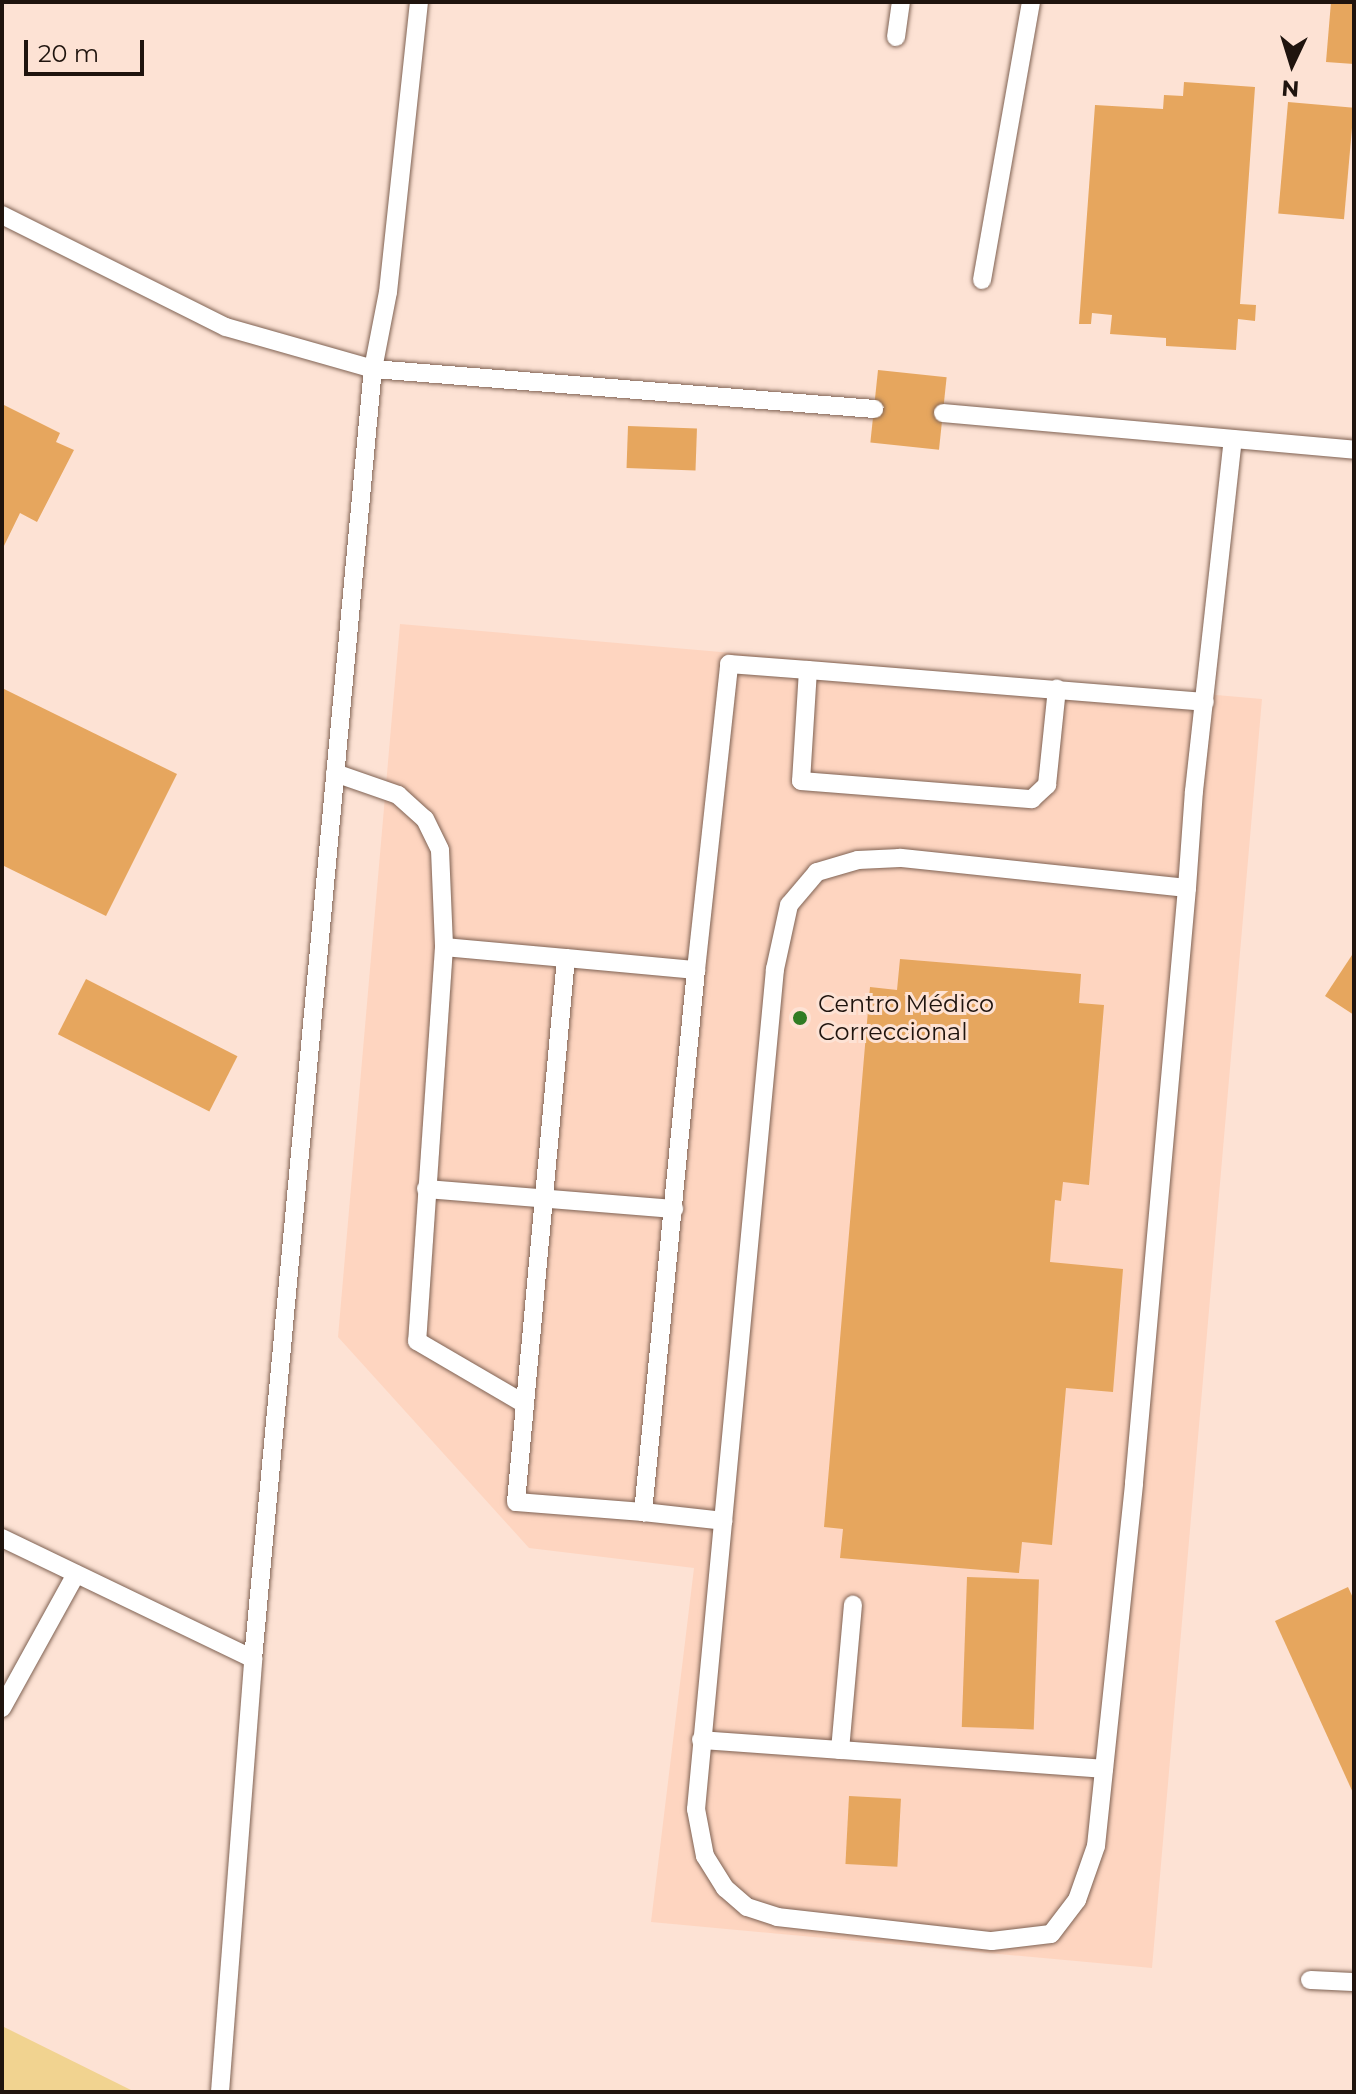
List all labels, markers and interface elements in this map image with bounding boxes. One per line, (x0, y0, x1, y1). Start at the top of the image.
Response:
scale bar (28, 24, 148, 74)
north arrow (1252, 24, 1332, 104)
text: 20 m (38, 39, 99, 68)
text: N (1280, 74, 1300, 103)
place label: Centro Médico Correccional (818, 990, 994, 1046)
marker: Centro Médico Correccional (789, 1007, 811, 1029)

